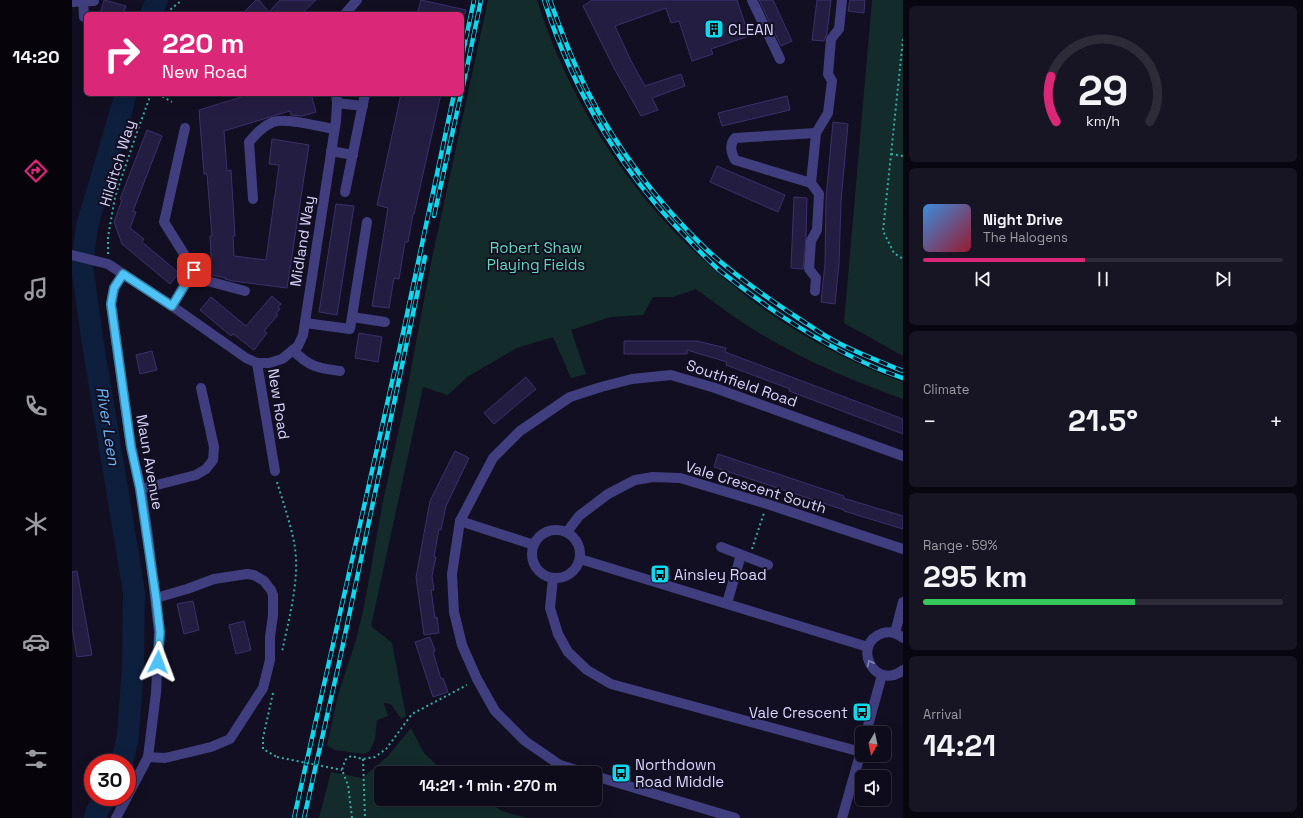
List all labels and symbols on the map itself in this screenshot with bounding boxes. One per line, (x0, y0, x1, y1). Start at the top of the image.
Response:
building icon: CLEAN (703, 18, 725, 40)
place label: CLEAN (728, 20, 774, 39)
street label: Hilditch Way (95, 117, 139, 209)
street label: Midland Way (285, 194, 319, 288)
park label: Robert Shaw Playing Fields (487, 238, 585, 274)
pin (177, 253, 211, 287)
street label: Southfield Road (684, 355, 800, 411)
street label: New Road (264, 367, 294, 441)
water label: River Leen (91, 385, 125, 468)
street label: Maun Avenue (132, 413, 168, 511)
street label: Vale Crescent South (683, 456, 829, 518)
bus stop icon: Ainsley Road (649, 563, 671, 585)
place label: Ainsley Road (674, 565, 767, 584)
position arrow (137, 641, 179, 683)
one-way arrow (868, 660, 875, 667)
bus stop icon: Vale Crescent (851, 701, 873, 723)
place label: Vale Crescent (749, 703, 848, 722)
north arrow (855, 726, 891, 762)
speed limit sign: 30 (84, 754, 136, 806)
place label: Northdown Road Middle (635, 755, 724, 791)
bus stop icon: Northdown Road Middle (610, 762, 632, 784)

